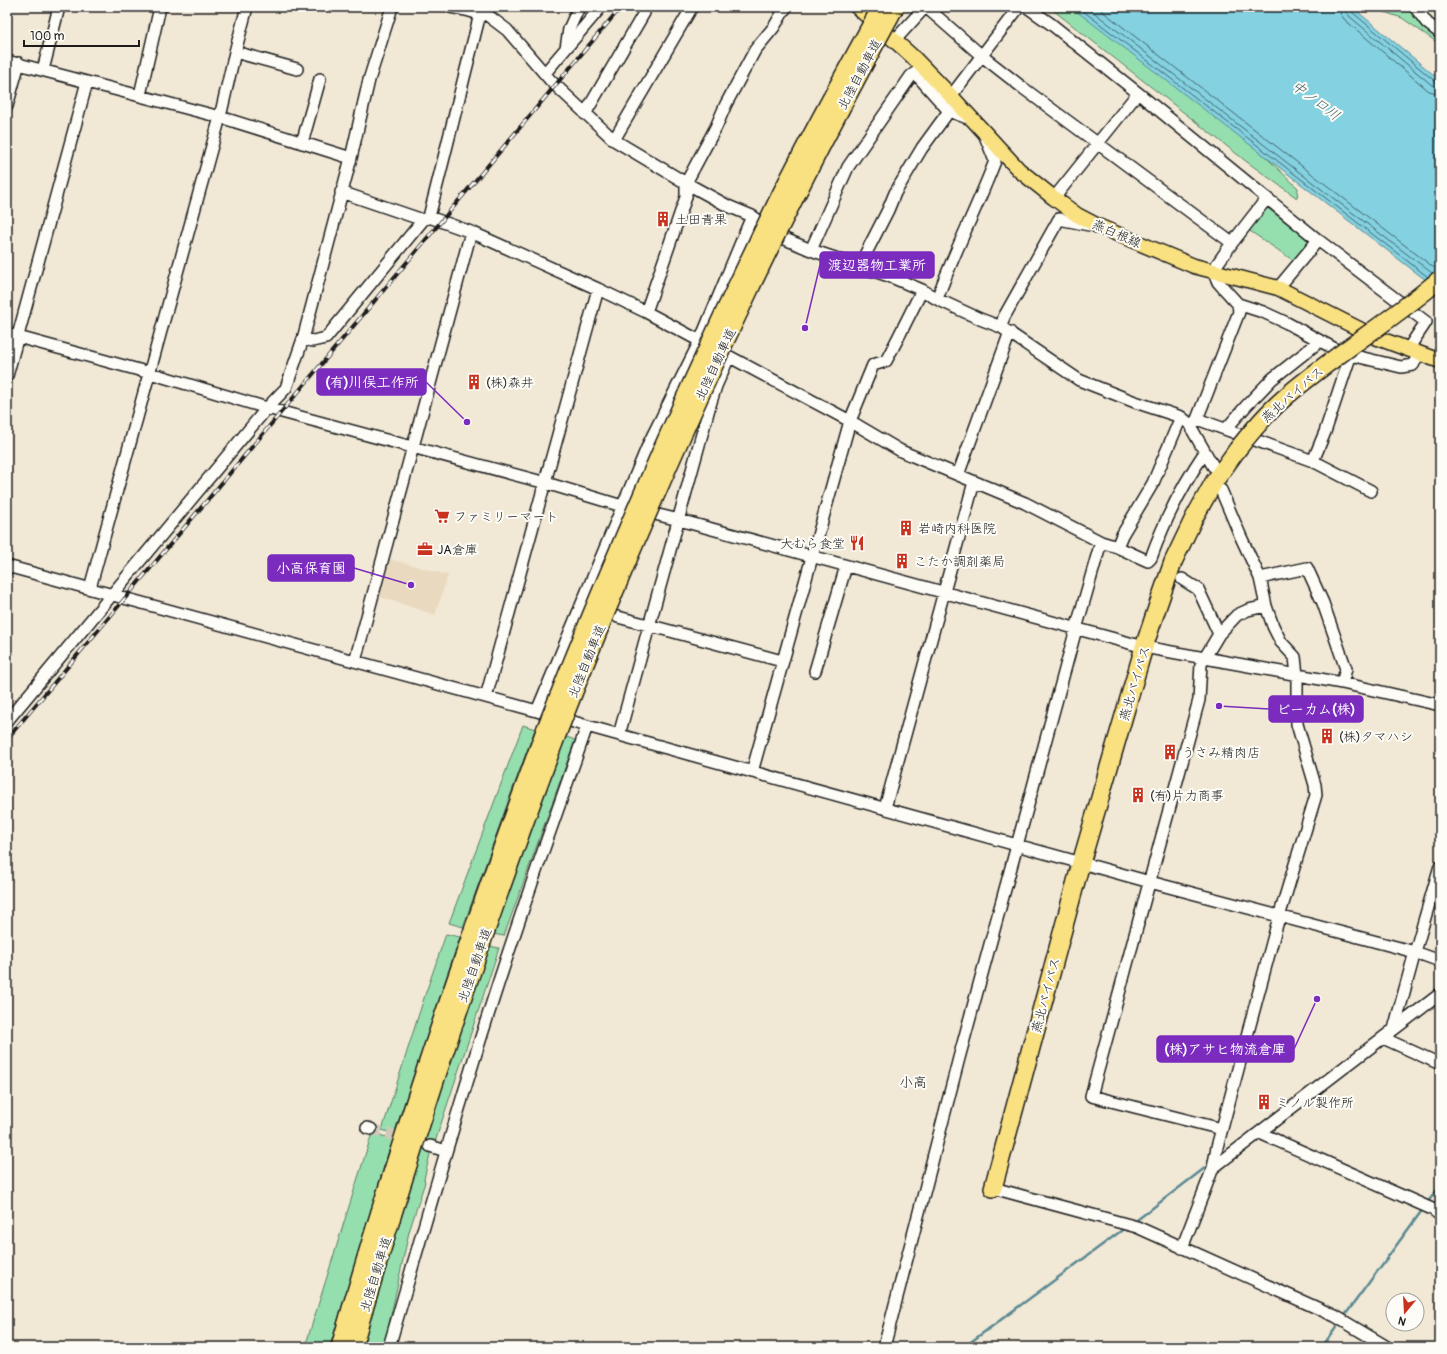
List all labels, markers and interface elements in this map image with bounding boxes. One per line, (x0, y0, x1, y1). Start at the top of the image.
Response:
scale bar (24, 22, 139, 48)
text: 100 m (30, 29, 65, 44)
street label: 北陸自動車道 (835, 36, 885, 113)
water label: 中ノ口川 (1288, 77, 1343, 124)
building icon: 土田青果 (654, 210, 672, 228)
place label: 土田青果 (675, 212, 727, 228)
street label: 燕白根線 (1090, 216, 1145, 252)
callout: 渡辺器物工業所 (820, 252, 934, 278)
text: 渡辺器物工業所 (828, 257, 926, 274)
street label: 北陸自動車道 (692, 326, 740, 403)
street label: 燕北バイパス (1258, 363, 1327, 426)
callout: (有)川俣工作所 (317, 369, 426, 395)
building icon: (株)森井 (465, 373, 483, 391)
text: (有)川俣工作所 (325, 374, 419, 391)
place label: (株)森井 (486, 375, 534, 391)
supermarket icon: ファミリーマート (433, 507, 451, 525)
place label: ファミリーマート (454, 509, 558, 525)
building icon: 岩崎内科医院 (897, 519, 915, 537)
place label: 岩崎内科医院 (918, 521, 996, 537)
restaurant icon: 大むら食堂 (848, 534, 866, 552)
place label: 大むら食堂 (780, 536, 845, 552)
office icon: JA倉庫 (416, 540, 434, 558)
place label: JA倉庫 (437, 542, 478, 558)
building icon: こたか調剤薬局 (893, 552, 911, 570)
place label: こたか調剤薬局 (914, 554, 1005, 570)
callout: 小高保育園 (268, 555, 354, 581)
text: 小高保育園 (276, 560, 346, 577)
street label: 北陸自動車道 (565, 622, 609, 701)
street label: 燕北バイパス (1116, 644, 1154, 723)
callout: ビーカム(株) (1269, 696, 1363, 722)
text: ビーカム(株) (1277, 701, 1355, 718)
building icon: (株)タマハシ (1318, 727, 1336, 745)
place label: (株)タマハシ (1339, 729, 1413, 745)
building icon: うさみ精肉店 (1161, 743, 1179, 761)
place label: うさみ精肉店 (1182, 745, 1260, 761)
building icon: (有)片力商事 (1129, 786, 1147, 804)
place label: (有)片力商事 (1150, 788, 1224, 804)
street label: 北陸自動車道 (455, 926, 495, 1005)
street label: 燕北バイパス (1028, 956, 1064, 1035)
callout: (株)アサヒ物流倉庫 (1157, 1036, 1294, 1062)
text: (株)アサヒ物流倉庫 (1164, 1041, 1286, 1058)
district label: 小高 (899, 1074, 927, 1091)
building icon: ミノル製作所 (1255, 1093, 1273, 1111)
place label: ミノル製作所 (1276, 1095, 1354, 1111)
street label: 北陸自動車道 (357, 1235, 395, 1314)
north arrow (1385, 1292, 1425, 1332)
text: N (1396, 1314, 1408, 1328)

